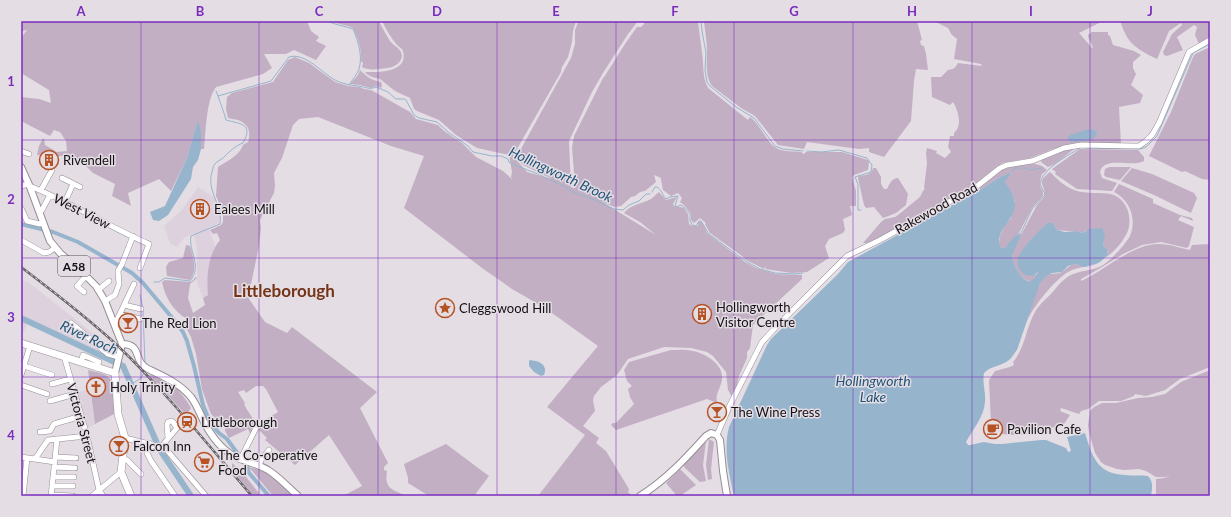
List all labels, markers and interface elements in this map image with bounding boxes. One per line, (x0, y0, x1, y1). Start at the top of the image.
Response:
text: A (75, 3, 86, 19)
text: B (196, 3, 205, 19)
text: C (315, 3, 324, 19)
text: D (432, 3, 442, 19)
text: E (552, 3, 560, 19)
text: F (671, 3, 679, 19)
text: G (789, 3, 799, 19)
text: H (907, 3, 917, 19)
text: I (1029, 3, 1033, 19)
text: J (1147, 3, 1153, 19)
text: 1 (7, 73, 15, 89)
water label: Hollingworth Brook (506, 143, 616, 206)
building icon: Rivendell (38, 149, 60, 171)
place label: Rivendell (63, 152, 115, 168)
street label: Rakewood Road (892, 179, 980, 237)
street label: West View (51, 190, 113, 232)
text: 2 (7, 191, 15, 207)
building icon: Ealees Mill (189, 198, 211, 220)
place label: Ealees Mill (214, 201, 275, 217)
road number: A58 (58, 256, 90, 276)
district label: Littleborough (233, 280, 335, 301)
place icon: Cleggswood Hill (434, 297, 456, 319)
place label: Hollingworth Visitor Centre (716, 299, 795, 330)
place label: Cleggswood Hill (459, 300, 551, 316)
building icon: Hollingworth Visitor Centre (691, 303, 713, 325)
text: 3 (7, 309, 15, 325)
bar icon: The Red Lion (117, 312, 139, 334)
place label: The Red Lion (142, 315, 217, 331)
water label: River Roch (58, 316, 120, 358)
water label: Hollingworth Lake (835, 372, 911, 405)
church icon: Holy Trinity (85, 376, 107, 398)
place label: Holy Trinity (110, 379, 176, 395)
street label: Victoria Street (64, 381, 100, 465)
bar icon: The Wine Press (706, 401, 728, 423)
place label: The Wine Press (731, 404, 820, 420)
station icon: Littleborough (176, 411, 198, 433)
place label: Littleborough (201, 414, 277, 430)
cafe icon: Pavilion Cafe (982, 418, 1004, 440)
place label: Pavilion Cafe (1007, 421, 1081, 437)
text: 4 (7, 427, 15, 443)
bar icon: Falcon Inn (108, 435, 130, 457)
place label: Falcon Inn (133, 438, 191, 454)
place label: The Co-operative Food (218, 447, 318, 478)
supermarket icon: The Co-operative Food (193, 451, 215, 473)

